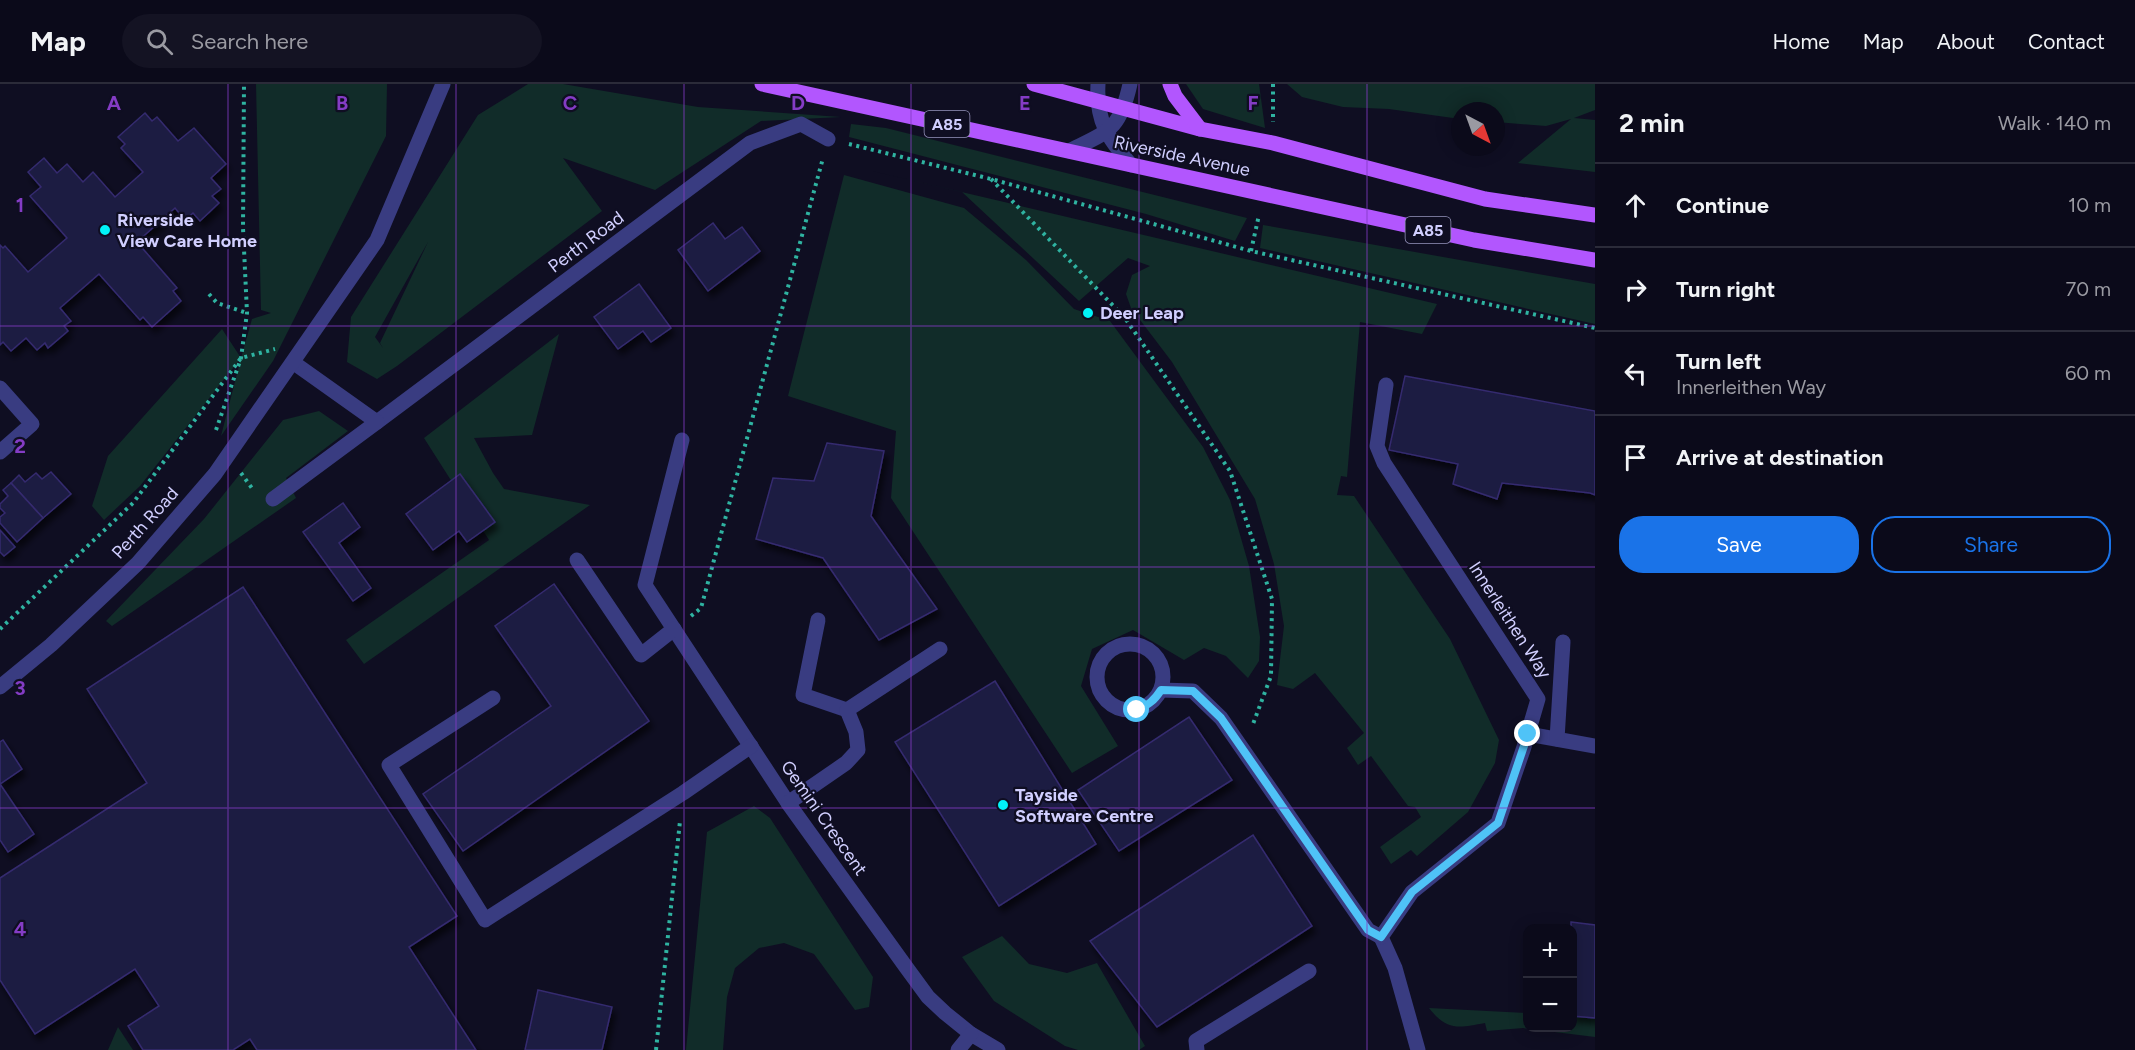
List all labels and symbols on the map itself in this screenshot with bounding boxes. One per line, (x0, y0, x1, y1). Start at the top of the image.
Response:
text: A (107, 91, 122, 115)
text: B (336, 91, 348, 115)
text: C (563, 91, 577, 115)
text: D (791, 91, 805, 115)
text: E (1019, 91, 1031, 115)
text: F (1247, 91, 1259, 115)
north arrow (1451, 102, 1505, 156)
road number: A85 (924, 111, 970, 137)
street label: Riverside Avenue (1112, 131, 1252, 181)
text: 1 (16, 193, 24, 217)
street label: Perth Road (544, 206, 628, 278)
place label: Riverside View Care Home (117, 209, 257, 252)
road number: A85 (1406, 217, 1450, 243)
marker: Riverside View Care Home (98, 223, 112, 237)
place label: Deer Leap (1100, 302, 1184, 324)
marker: Deer Leap (1081, 306, 1095, 320)
text: 2 (14, 434, 26, 458)
street label: Perth Road (107, 483, 183, 563)
street label: Innerleithen Way (1464, 557, 1556, 683)
text: 3 (14, 676, 26, 700)
route start (1123, 696, 1149, 722)
route end (1514, 720, 1540, 746)
street label: Gemini Crescent (776, 756, 872, 880)
place label: Tayside Software Centre (1015, 784, 1153, 827)
marker: Tayside Software Centre (996, 798, 1010, 812)
text: 4 (14, 917, 27, 941)

